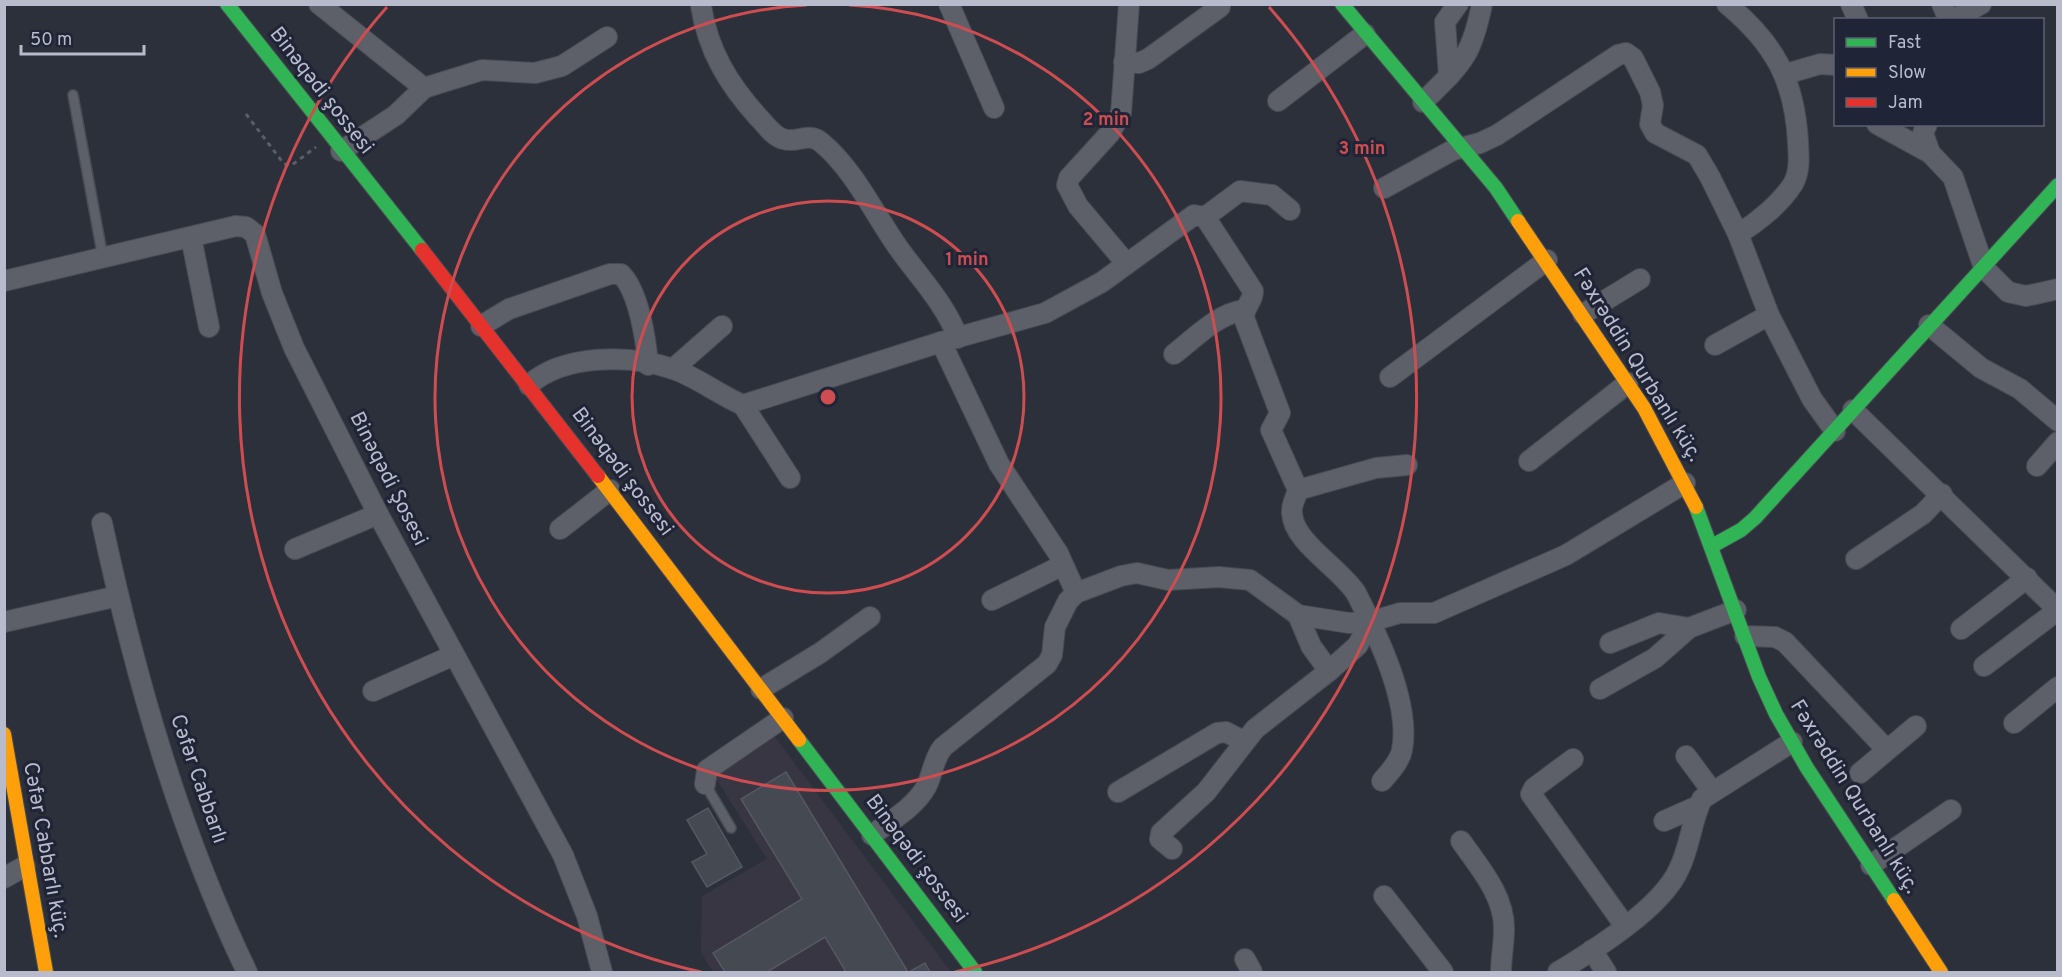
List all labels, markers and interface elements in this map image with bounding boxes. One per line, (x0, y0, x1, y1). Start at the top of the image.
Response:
scale bar (21, 18, 144, 56)
legend (1834, 18, 2044, 126)
street label: Binəqədi şossesi (263, 22, 379, 160)
text: 50 m (30, 29, 72, 52)
text: Fast (1888, 32, 1921, 55)
text: Slow (1888, 62, 1926, 85)
text: Jam (1888, 92, 1923, 115)
text: 2 min (1082, 109, 1130, 132)
text: 3 min (1339, 138, 1385, 161)
text: 1 min (945, 249, 989, 272)
street label: Fəxrəddin Qurbanlı küç. (1566, 263, 1708, 467)
centre of rings (818, 387, 838, 407)
street label: Binəqədi şossesi (565, 402, 679, 542)
street label: Binəqədi Şosesi (343, 407, 433, 551)
street label: Fəxrəddin Qurbanlı küç. (1783, 695, 1925, 899)
street label: Cəfər Cabbarlı (163, 711, 233, 847)
street label: Cəfər Cabbarlı küç. (16, 760, 74, 940)
street label: Binəqədi şossesi (859, 789, 973, 929)

